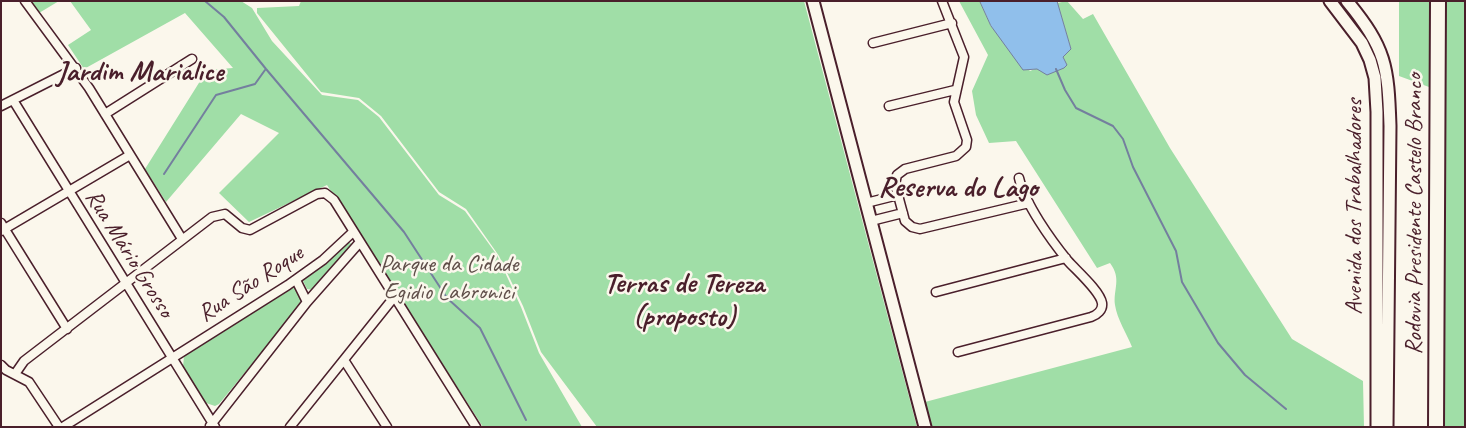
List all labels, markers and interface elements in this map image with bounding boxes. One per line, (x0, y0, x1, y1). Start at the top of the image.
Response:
district label: Jardim Marialice (56, 55, 224, 89)
street label: Rodovia Presidente Castelo Branco (1401, 73, 1429, 355)
street label: Avenida dos Trabalhadores (1341, 99, 1369, 315)
district label: Reserva do Lago (878, 171, 1038, 205)
street label: Rua Mário Grosso (78, 185, 180, 323)
street label: Rua São Roque (193, 239, 309, 329)
park label: Parque da Cidade Egidio Labronici (380, 251, 518, 307)
district label: Terras de Tereza (proposto) (604, 267, 764, 335)

